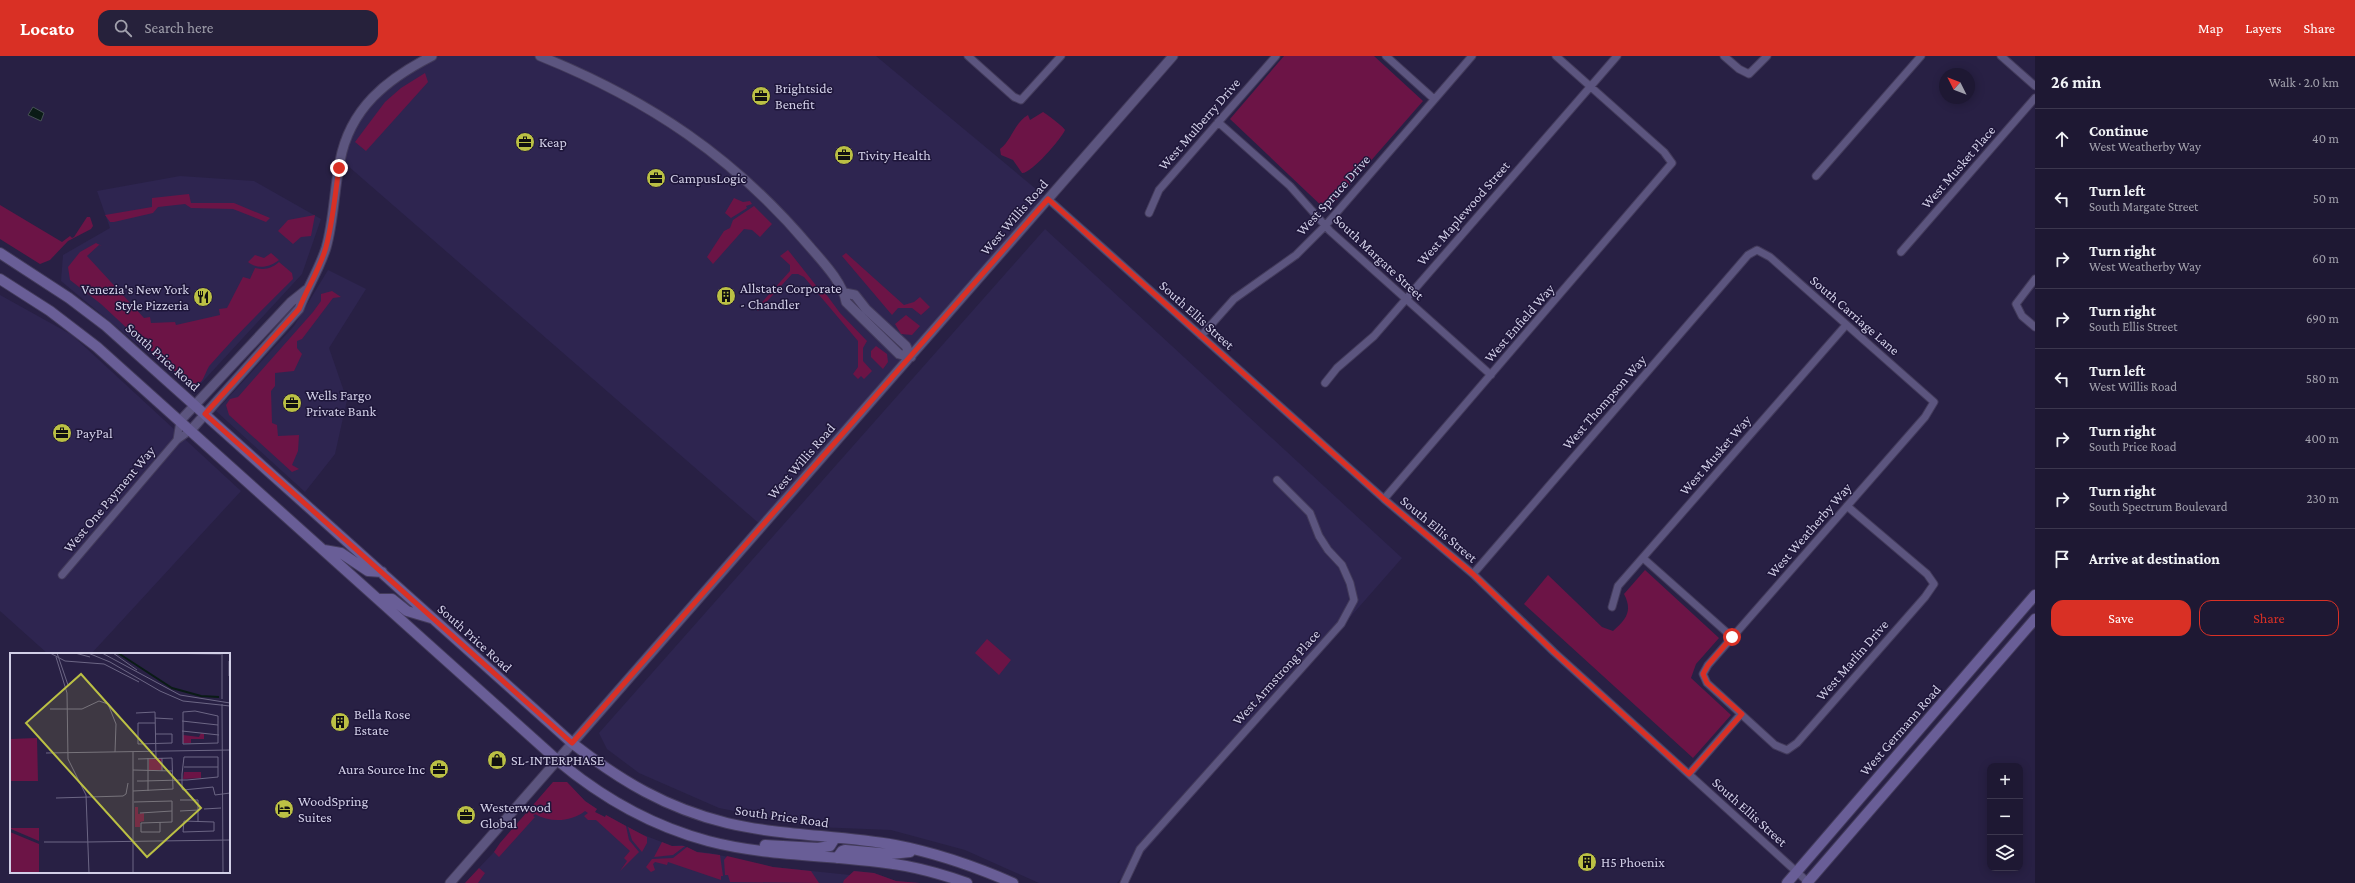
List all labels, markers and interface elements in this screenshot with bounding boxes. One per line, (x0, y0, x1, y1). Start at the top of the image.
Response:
search box (98, 10, 378, 46)
icon: search (112, 17, 134, 39)
text: Locato (20, 18, 74, 39)
text: Search here (144, 20, 213, 36)
text: Map (2198, 20, 2223, 36)
text: Layers (2245, 20, 2282, 36)
text: Share (2304, 20, 2335, 36)
north arrow (1939, 68, 1975, 104)
text: 26 min (2051, 73, 2101, 92)
street label: West Mulberry Drive (1155, 75, 1243, 173)
text: Walk · 2.0 km (2269, 75, 2339, 90)
place label: Brightside Benefit (775, 80, 833, 112)
office icon: Brightside Benefit (750, 85, 772, 107)
street label: West Musket Place (1918, 122, 1998, 212)
text: Continue (2089, 123, 2148, 139)
icon: ahead (2051, 128, 2073, 150)
office icon: Keap (514, 131, 536, 153)
text: 40 m (2312, 131, 2339, 146)
place label: Keap (539, 134, 567, 150)
text: West Weatherby Way (2089, 139, 2201, 154)
office icon: Tivity Health (833, 144, 855, 166)
place label: Tivity Health (858, 147, 931, 163)
street label: West Spruce Drive (1293, 152, 1373, 238)
street label: West Maplewood Street (1413, 157, 1513, 269)
route end (330, 159, 348, 177)
office icon: CampusLogic (645, 167, 667, 189)
place label: CampusLogic (670, 170, 747, 186)
street label: West Willis Road (977, 175, 1052, 258)
text: Turn left (2089, 183, 2145, 199)
icon: left (2051, 188, 2073, 210)
text: 50 m (2313, 191, 2339, 206)
text: South Margate Street (2089, 199, 2198, 214)
street label: South Margate Street (1330, 211, 1428, 303)
text: Turn right (2089, 243, 2156, 259)
icon: right (2051, 248, 2073, 270)
text: 60 m (2312, 251, 2339, 266)
text: West Weatherby Way (2089, 259, 2201, 274)
street label: South Carriage Lane (1807, 272, 1903, 358)
street label: South Ellis Street (1156, 277, 1238, 353)
place label: Allstate Corporate - Chandler (740, 280, 841, 312)
street label: West Enfield Way (1481, 280, 1558, 365)
place label: Venezia's New York Style Pizzeria (81, 281, 190, 313)
building icon: Allstate Corporate - Chandler (715, 285, 737, 307)
restaurant icon: Venezia's New York Style Pizzeria (192, 286, 214, 308)
text: Turn right (2089, 303, 2156, 319)
icon: right (2051, 308, 2073, 330)
text: 690 m (2306, 311, 2339, 326)
text: South Ellis Street (2089, 319, 2177, 334)
street label: South Price Road (123, 320, 204, 395)
street label: West Thompson Way (1559, 351, 1650, 452)
text: Turn left (2089, 363, 2145, 379)
icon: left (2051, 368, 2073, 390)
text: 580 m (2306, 371, 2339, 386)
text: West Willis Road (2089, 379, 2177, 394)
place label: Wells Fargo Private Bank (306, 387, 376, 419)
office icon: Wells Fargo Private Bank (281, 392, 303, 414)
street label: West Musket Way (1676, 411, 1754, 498)
street label: West Willis Road (764, 419, 839, 502)
office icon: PayPal (51, 422, 73, 444)
text: Turn right (2089, 423, 2156, 439)
place label: PayPal (76, 425, 113, 441)
icon: right (2051, 428, 2073, 450)
text: 400 m (2305, 431, 2339, 446)
text: South Price Road (2089, 439, 2177, 454)
street label: West One Payment Way (60, 442, 158, 555)
street label: West Weatherby Way (1763, 479, 1855, 581)
text: Turn right (2089, 483, 2156, 499)
icon: right (2051, 488, 2073, 510)
text: 230 m (2306, 491, 2339, 506)
street label: South Ellis Street (1397, 492, 1481, 566)
text: South Spectrum Boulevard (2089, 499, 2228, 514)
icon: arrive (2051, 548, 2073, 570)
text: Arrive at destination (2089, 551, 2220, 567)
button: Save (2051, 600, 2191, 636)
button: Share (2199, 600, 2339, 636)
street label: South Price Road (435, 601, 516, 676)
street label: West Marlin Drive (1812, 616, 1892, 704)
street label: West Armstrong Place (1229, 626, 1323, 728)
route start (1723, 628, 1741, 646)
inset map (10, 653, 230, 873)
street label: West Germann Road (1856, 681, 1944, 779)
place label: Bella Rose Estate (354, 706, 410, 738)
building icon: Bella Rose Estate (329, 711, 351, 733)
shop icon: SL-INTERPHASE (486, 749, 508, 771)
place label: SL-INTERPHASE (511, 752, 605, 768)
office icon: Aura Source Inc (428, 758, 450, 780)
place label: Aura Source Inc (338, 761, 425, 777)
map controls (1987, 763, 2023, 871)
button: + (1987, 763, 2023, 799)
street label: South Ellis Street (1709, 774, 1791, 850)
place label: WoodSpring Suites (298, 793, 369, 825)
hotel icon: WoodSpring Suites (273, 798, 295, 820)
place label: Westerwood Global (480, 799, 552, 831)
button: − (1987, 799, 2023, 835)
street label: South Price Road (734, 802, 830, 831)
office icon: Westerwood Global (455, 804, 477, 826)
button: layers (1987, 835, 2023, 871)
building icon: H5 Phoenix (1576, 851, 1598, 873)
place label: H5 Phoenix (1601, 854, 1665, 870)

